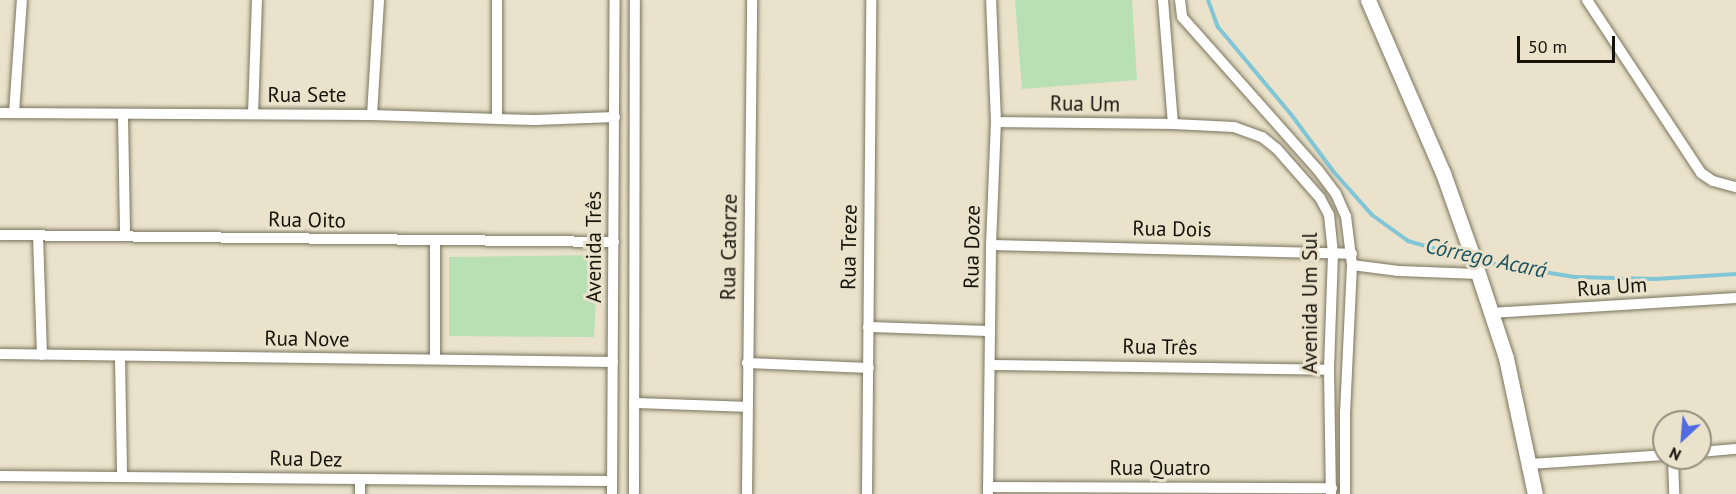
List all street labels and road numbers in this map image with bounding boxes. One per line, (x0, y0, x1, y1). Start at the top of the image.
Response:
street label: Rua Sete (267, 82, 347, 108)
street label: Rua Um (1050, 91, 1120, 117)
street label: Avenida Três (581, 191, 607, 303)
street label: Rua Catorze (715, 193, 743, 301)
street label: Rua Treze (836, 204, 862, 290)
street label: Rua Doze (959, 205, 985, 289)
street label: Rua Oito (268, 207, 346, 233)
street label: Rua Dois (1132, 216, 1212, 242)
street label: Avenida Um Sul (1297, 232, 1323, 374)
street label: Rua Um (1576, 272, 1648, 302)
street label: Rua Nove (264, 326, 350, 352)
street label: Rua Três (1122, 334, 1198, 360)
street label: Rua Dez (269, 446, 343, 472)
street label: Rua Quatro (1109, 455, 1211, 481)

